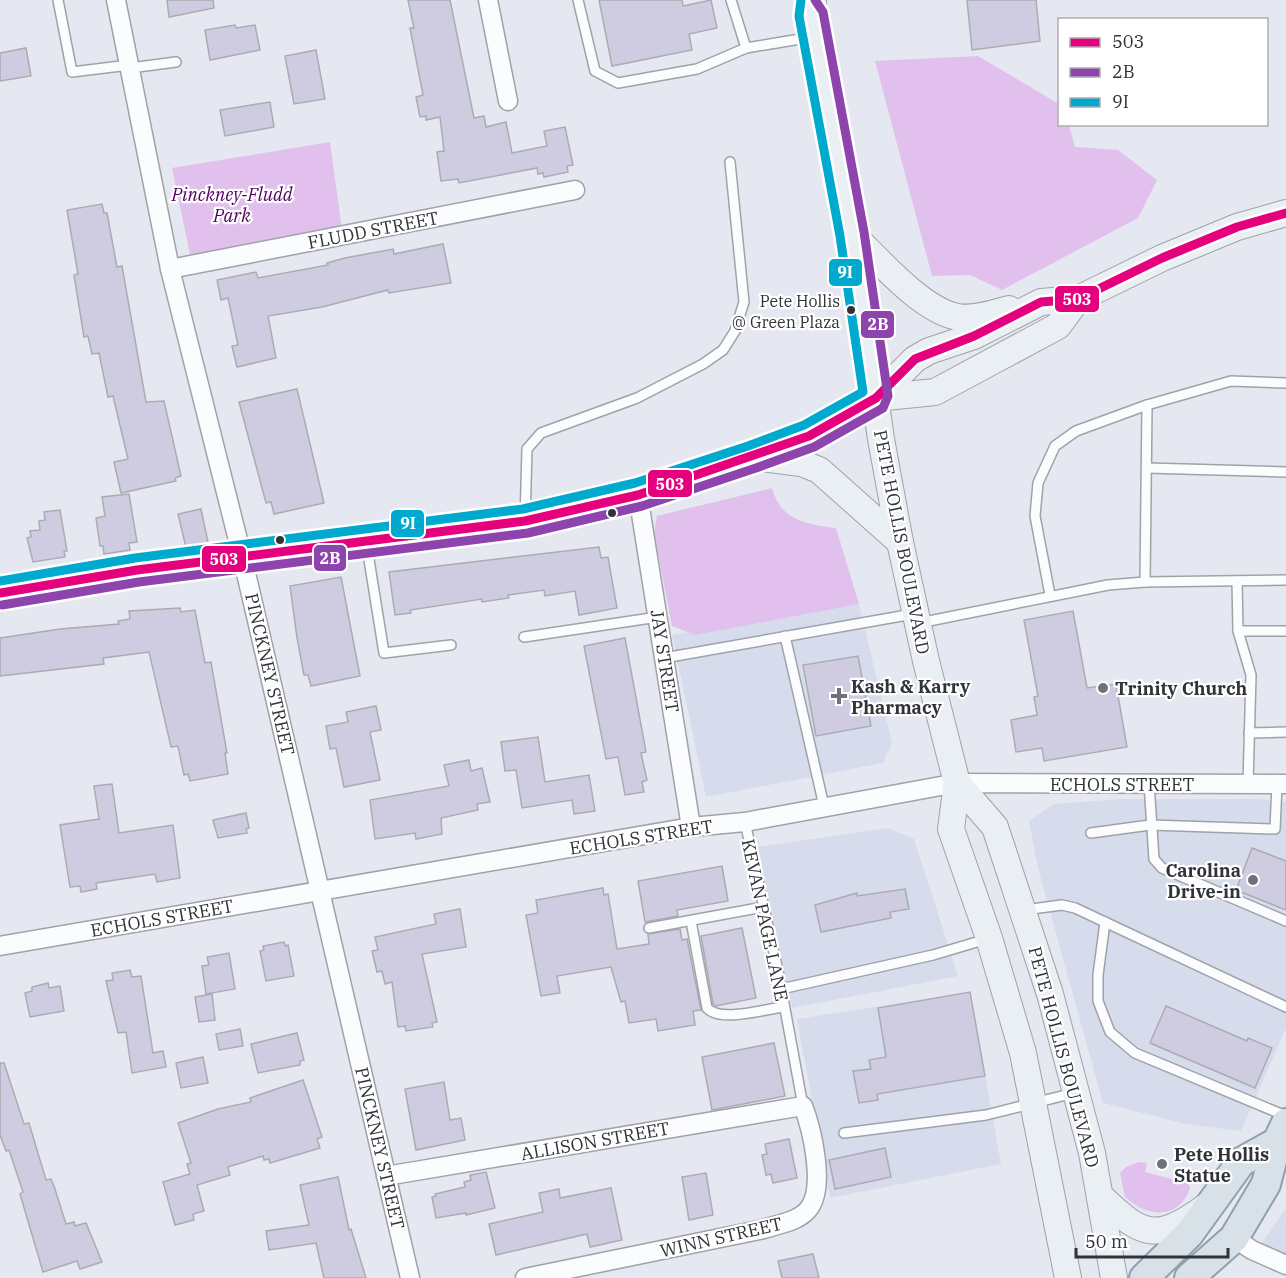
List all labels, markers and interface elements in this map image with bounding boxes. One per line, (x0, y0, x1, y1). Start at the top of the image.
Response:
legend (1058, 18, 1268, 126)
text: 503 (1112, 30, 1144, 53)
text: 2B (1112, 60, 1135, 83)
text: 9I (1112, 90, 1129, 113)
park label: Pinckney-Fludd Park (170, 183, 293, 227)
street label: FLUDD STREET (305, 206, 441, 254)
line badge: 9I (828, 258, 863, 287)
text: 9I (837, 262, 853, 282)
line badge: 503 (1054, 285, 1100, 313)
text: 503 (1063, 289, 1091, 309)
place label: Pete Hollis @ Green Plaza (731, 291, 840, 332)
marker: Pete Hollis @ Green Plaza (845, 304, 857, 316)
line badge: 2B (860, 310, 895, 339)
text: 2B (868, 314, 888, 334)
street label: PETE HOLLIS BOULEVARD (869, 428, 935, 656)
line badge: 503 (647, 469, 693, 498)
text: 503 (656, 474, 684, 494)
unlabelled marker (606, 507, 618, 519)
line badge: 9I (390, 509, 425, 538)
text: 9I (400, 513, 416, 533)
unlabelled marker (274, 534, 286, 546)
line badge: 2B (313, 544, 347, 572)
line badge: 503 (201, 545, 247, 573)
text: 2B (320, 548, 340, 568)
text: 503 (210, 549, 238, 569)
street label: PINCKNEY STREET (240, 591, 300, 758)
street label: JAY STREET (646, 608, 685, 714)
place label: Kash & Karry Pharmacy (851, 675, 971, 719)
place label: Trinity Church (1115, 677, 1248, 700)
marker: Trinity Church (1096, 681, 1110, 695)
marker: Kash & Karry Pharmacy (832, 689, 846, 703)
street label: ECHOLS STREET (1050, 773, 1195, 796)
street label: ECHOLS STREET (568, 814, 715, 860)
street label: KEVAN PAGE LANE (737, 837, 793, 1003)
place label: Carolina Drive-in (1165, 859, 1241, 903)
marker: Carolina Drive-in (1246, 873, 1260, 887)
street label: ECHOLS STREET (89, 894, 236, 942)
street label: PETE HOLLIS BOULEVARD (1023, 944, 1105, 1170)
street label: PINCKNEY STREET (350, 1065, 410, 1232)
street label: ALLISON STREET (519, 1117, 671, 1165)
place label: Pete Hollis Statue (1174, 1143, 1269, 1187)
marker: Pete Hollis Statue (1155, 1157, 1169, 1171)
street label: WINN STREET (658, 1212, 785, 1262)
scale bar (1076, 1221, 1228, 1259)
text: 50 m (1085, 1230, 1128, 1253)

